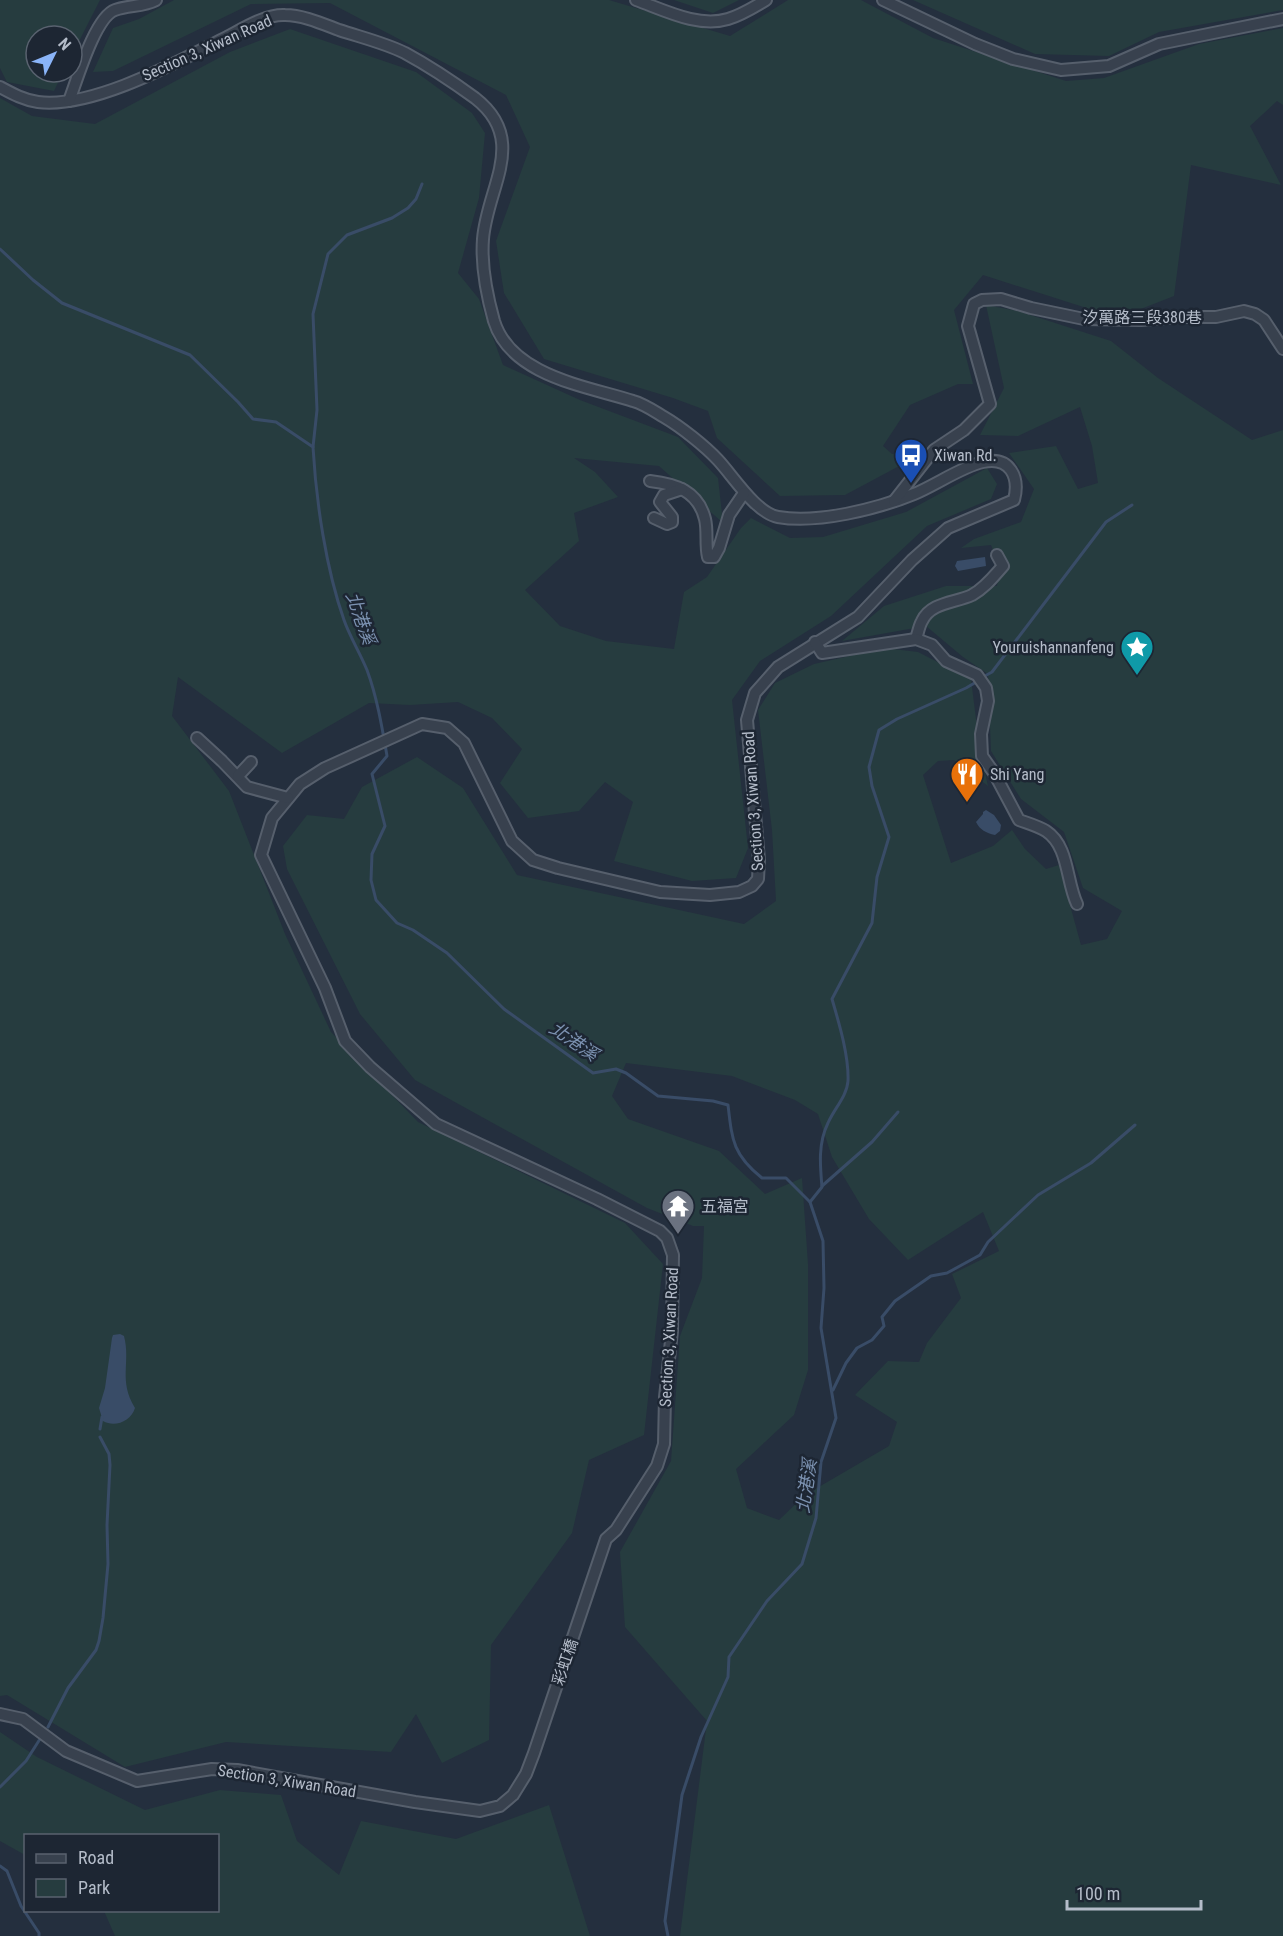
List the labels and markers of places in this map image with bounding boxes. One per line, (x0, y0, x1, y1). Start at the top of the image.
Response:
bus stop icon: Xiwan Rd. (893, 437, 929, 484)
place label: Xiwan Rd. (934, 446, 997, 465)
place icon: Youruishannanfeng (1119, 629, 1155, 676)
place label: Youruishannanfeng (992, 638, 1114, 657)
restaurant icon: Shi Yang (949, 756, 985, 803)
place label: Shi Yang (990, 765, 1045, 784)
temple icon: 五福宮 (660, 1188, 696, 1235)
place label: 五福宮 (701, 1197, 749, 1216)

